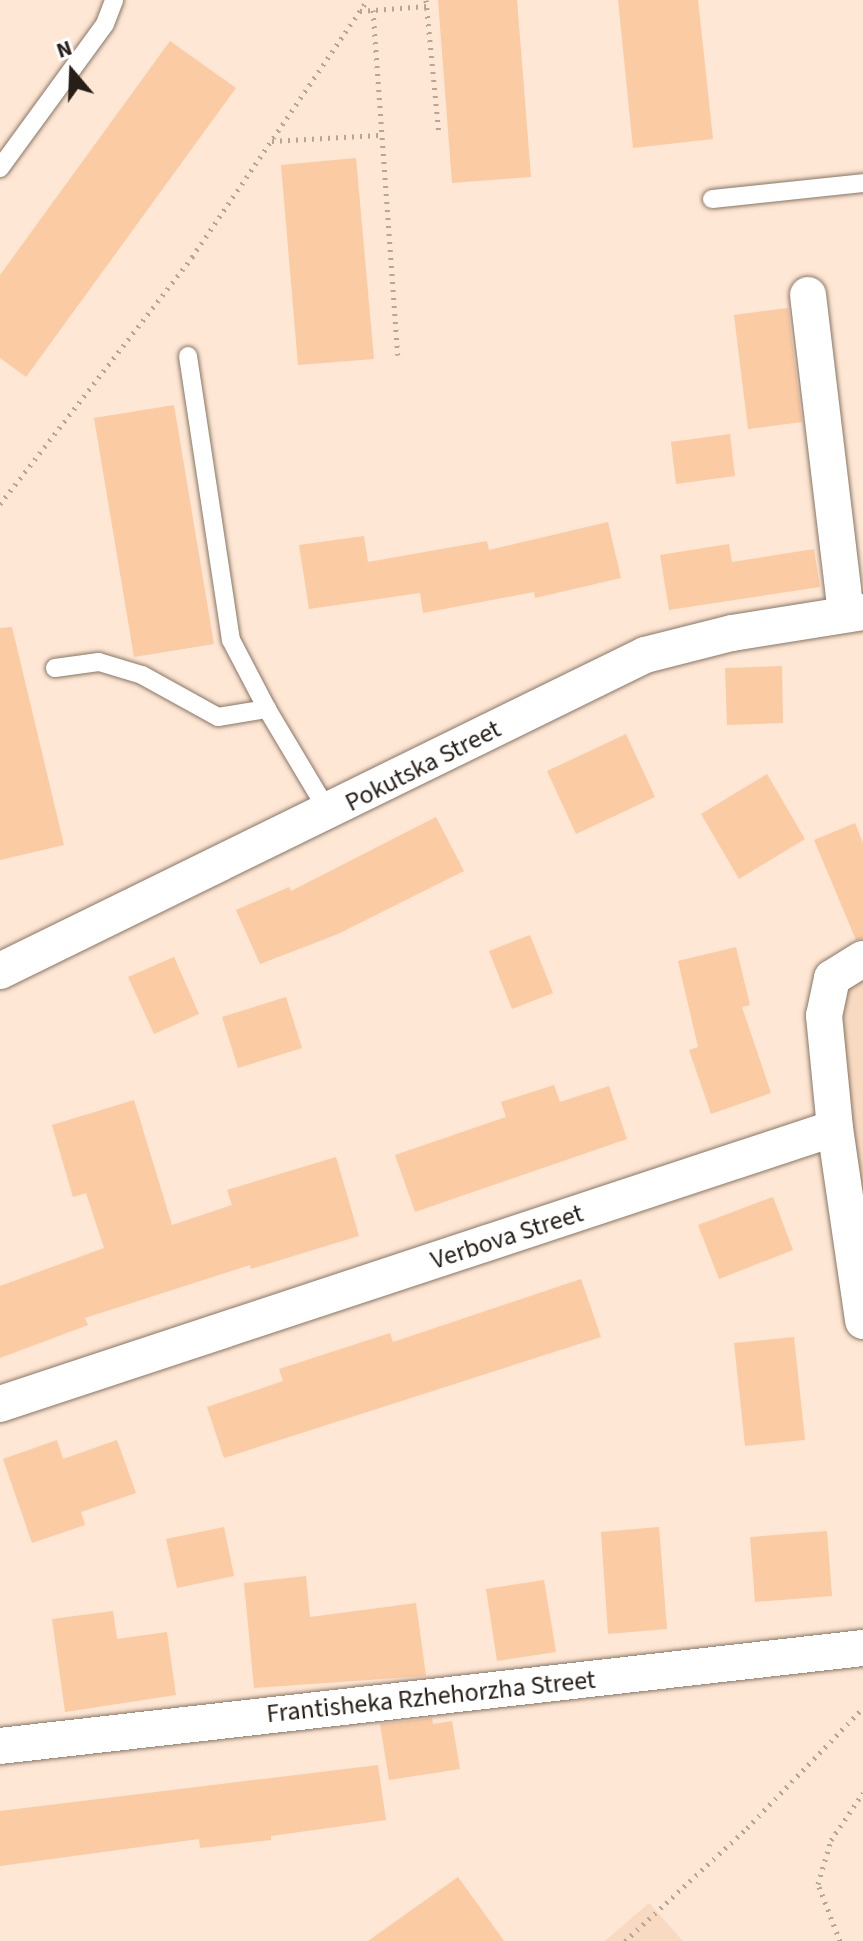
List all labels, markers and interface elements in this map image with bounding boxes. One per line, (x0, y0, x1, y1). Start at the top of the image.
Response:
north arrow (32, 32, 112, 112)
text: N (52, 32, 76, 67)
street label: Pokutska Street (340, 713, 506, 819)
street label: Verbova Street (427, 1198, 587, 1276)
street label: Frantisheka Rzhehorzha Street (265, 1664, 597, 1730)

